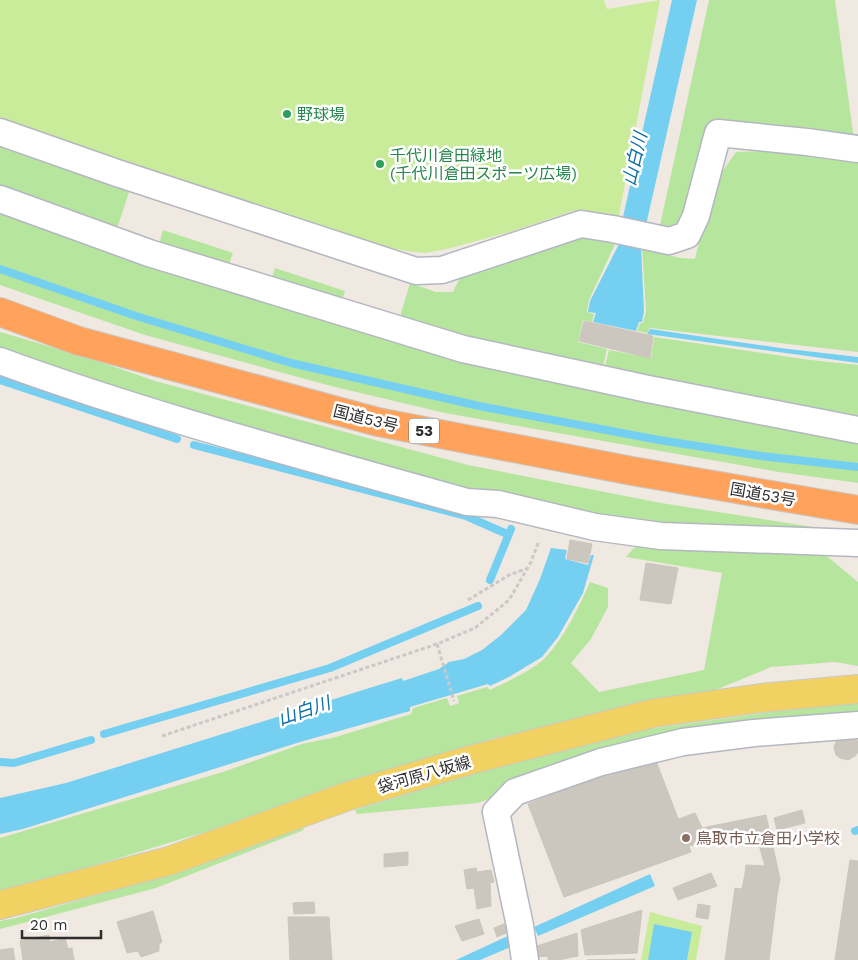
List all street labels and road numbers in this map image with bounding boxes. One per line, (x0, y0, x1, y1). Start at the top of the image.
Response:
street label: 国道53号 (331, 401, 401, 436)
road number: 53 (409, 418, 439, 444)
street label: 国道53号 (728, 479, 797, 510)
street label: 袋河原八坂線 (375, 752, 473, 797)

